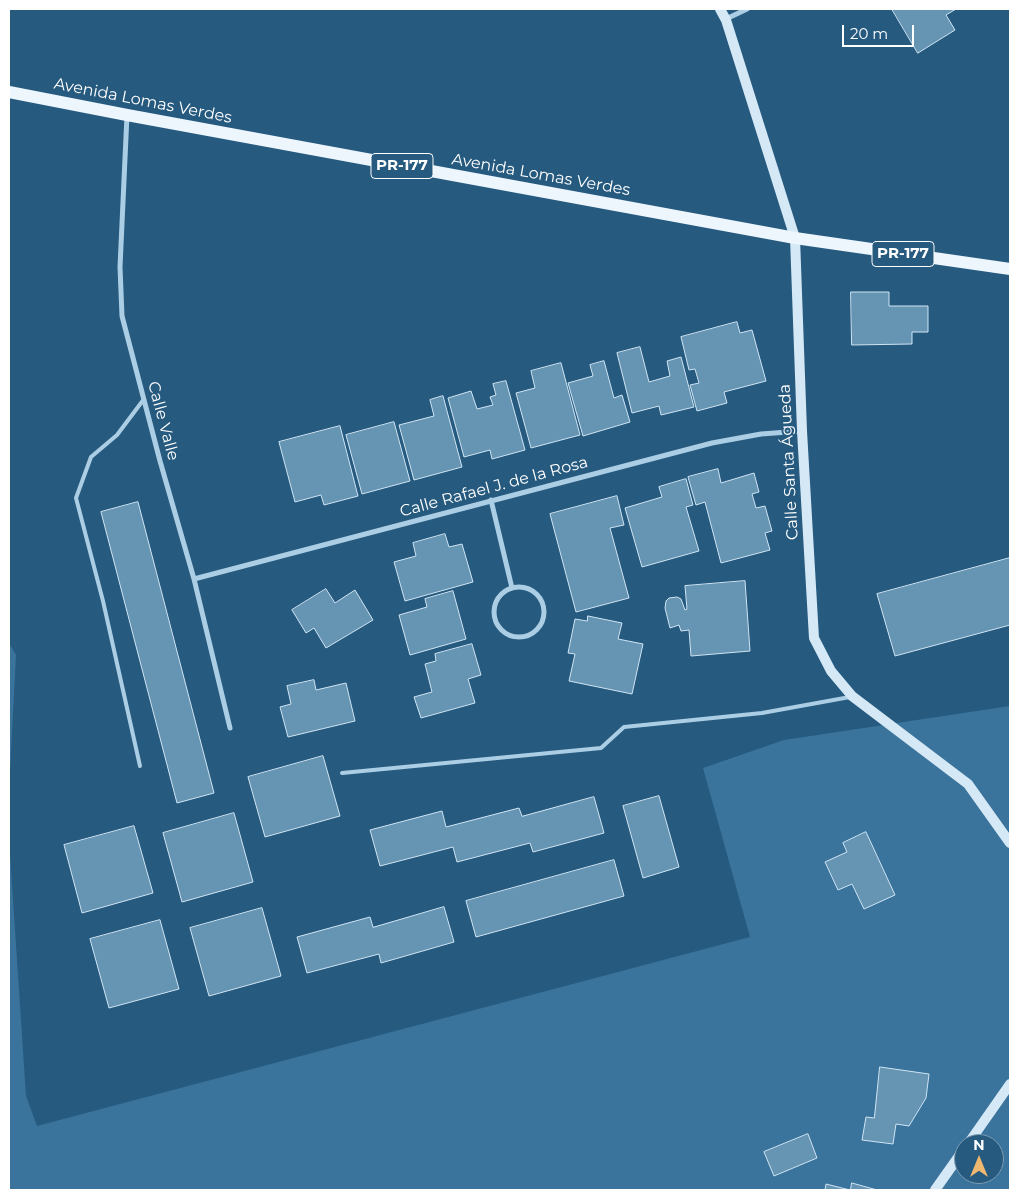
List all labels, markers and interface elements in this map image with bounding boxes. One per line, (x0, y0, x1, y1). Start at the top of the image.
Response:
scale bar (844, 15, 916, 47)
text: 20 m (850, 24, 888, 43)
street label: Avenida Lomas Verdes (52, 74, 234, 128)
street label: Avenida Lomas Verdes (450, 150, 632, 200)
road number: PR-177 (371, 154, 433, 178)
road number: PR-177 (872, 242, 934, 266)
street label: Calle Valle (143, 379, 183, 463)
street label: Calle Santa Águeda (775, 384, 803, 540)
street label: Calle Rafael J. de la Rosa (398, 453, 590, 521)
north arrow (954, 1134, 1004, 1184)
text: N (973, 1136, 985, 1154)

